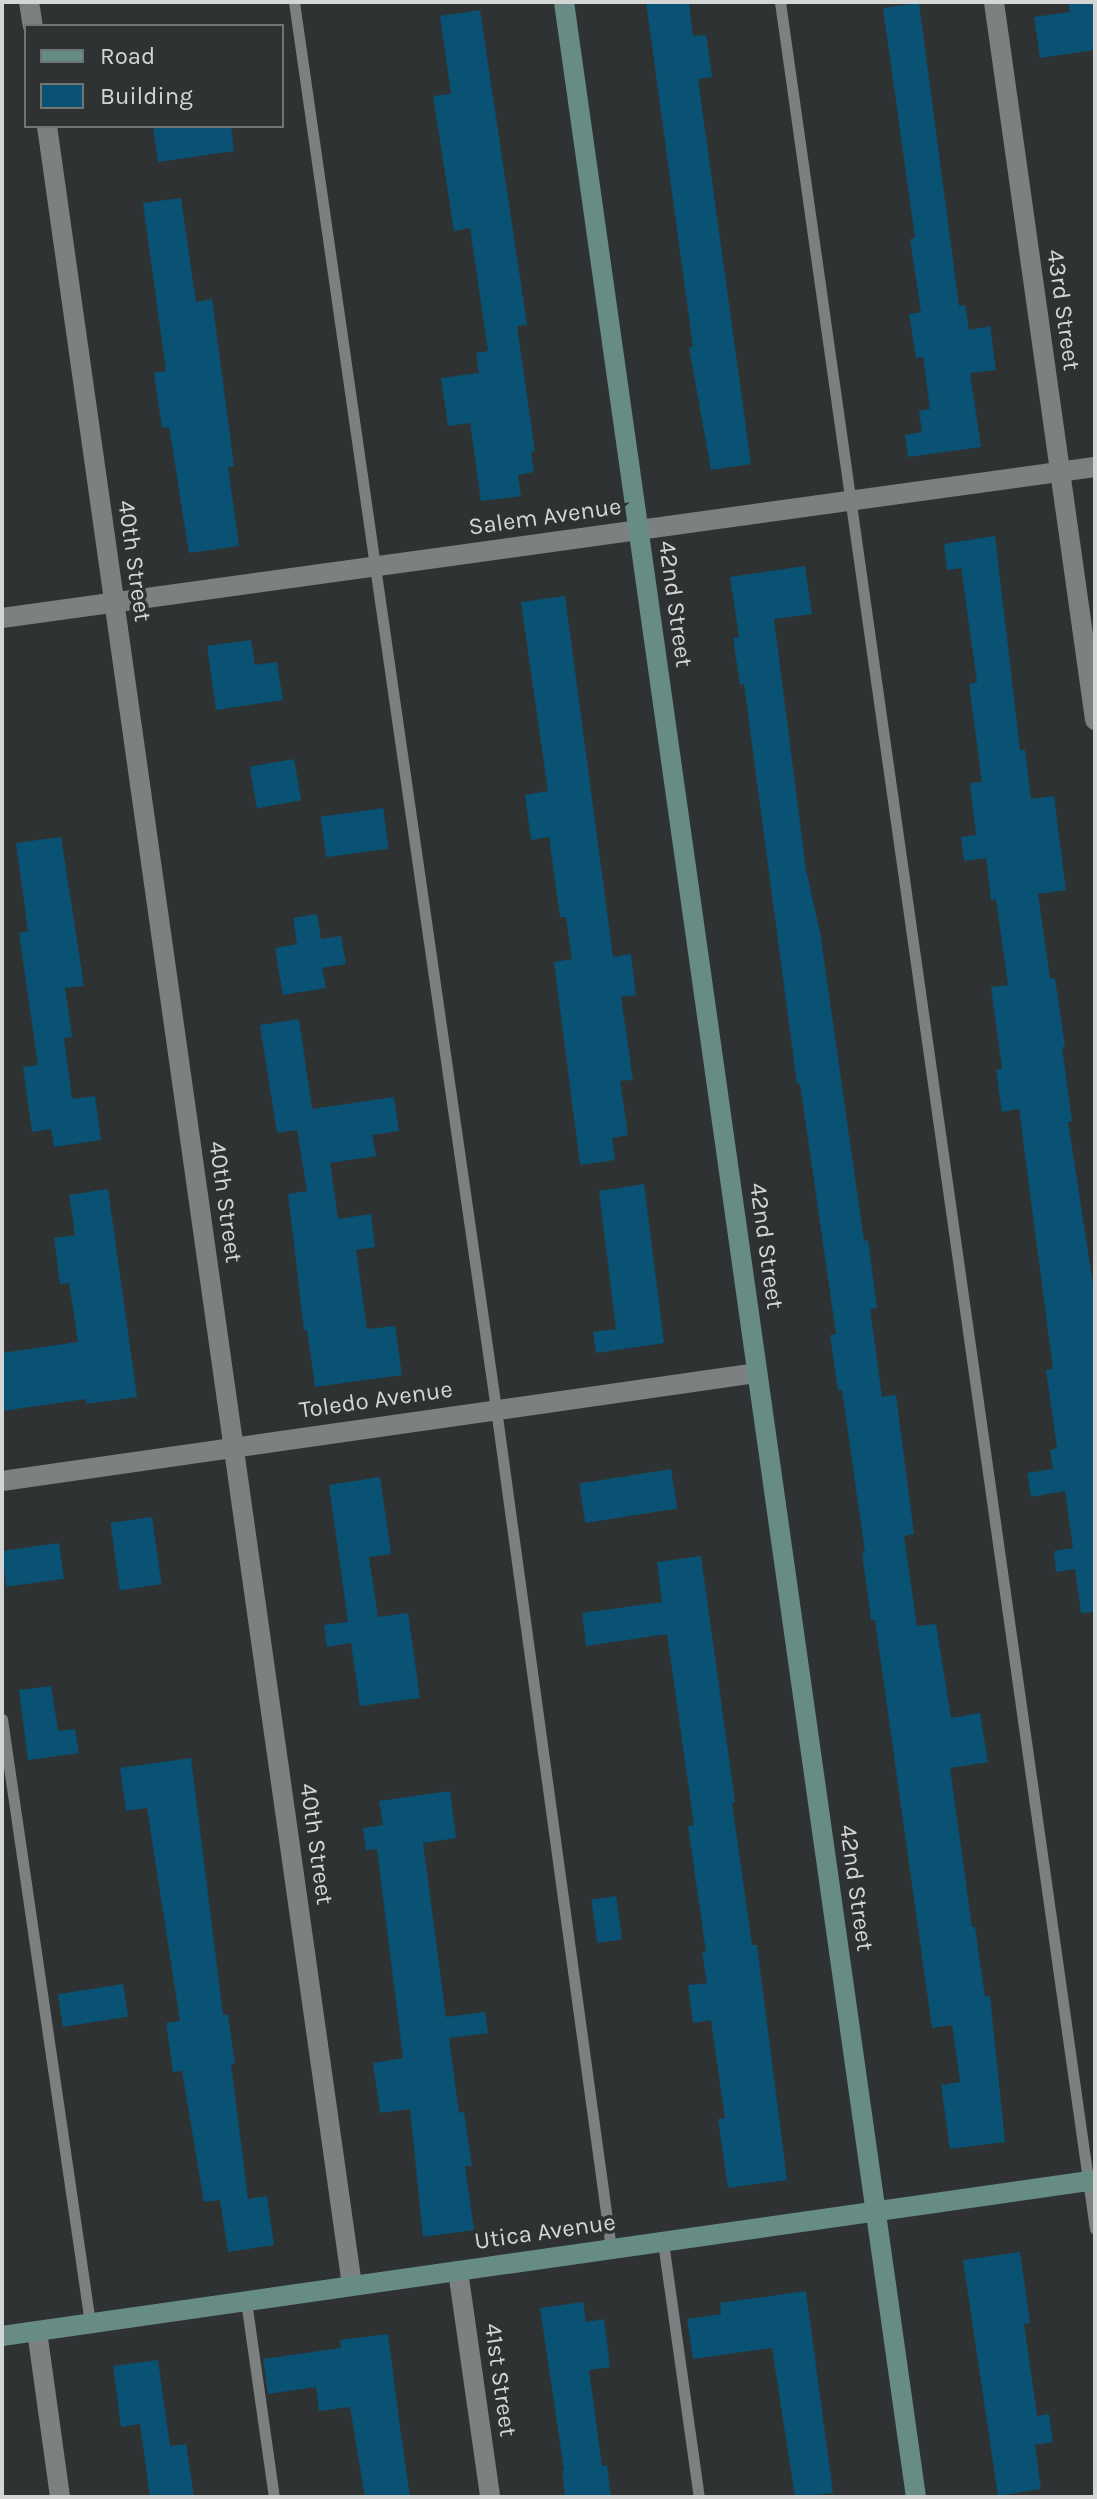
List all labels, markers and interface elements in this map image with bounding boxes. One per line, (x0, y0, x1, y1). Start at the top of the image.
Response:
legend (24, 24, 284, 128)
text: Road (100, 42, 155, 70)
text: Building (100, 82, 193, 110)
street label: 43rd Street (1040, 248, 1086, 372)
street label: Salem Avenue (467, 492, 623, 542)
street label: 40th Street (111, 498, 157, 624)
street label: 42nd Street (652, 539, 698, 669)
street label: 40th Street (202, 1139, 248, 1265)
street label: 42nd Street (743, 1181, 789, 1311)
street label: Toledo Avenue (298, 1375, 454, 1425)
street label: 40th Street (293, 1781, 339, 1907)
street label: 42nd Street (833, 1823, 879, 1953)
street label: Utica Avenue (473, 2208, 617, 2256)
street label: 41st Street (478, 2321, 522, 2439)

